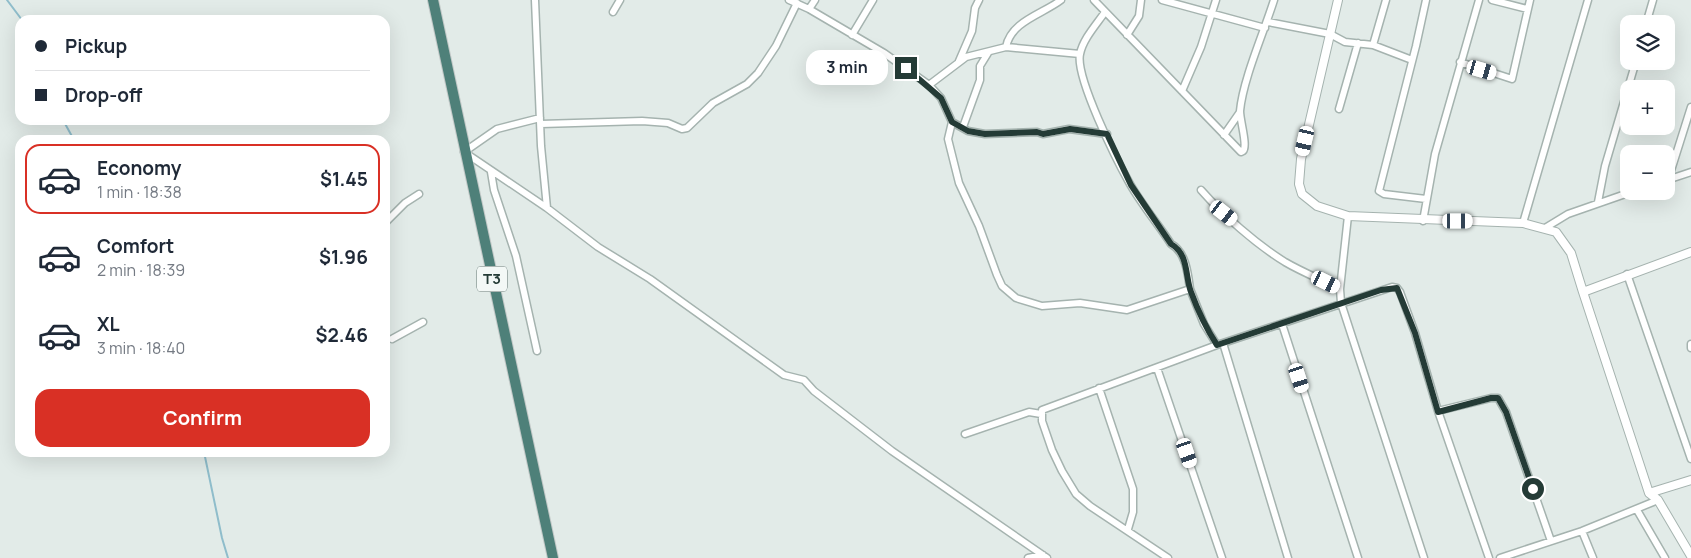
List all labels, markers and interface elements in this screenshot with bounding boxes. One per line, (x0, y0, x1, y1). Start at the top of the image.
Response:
map controls (1620, 15, 1675, 200)
button: layers (1620, 15, 1675, 70)
text: Pickup (65, 33, 127, 59)
callout: 3 min (806, 50, 888, 86)
text: 3 min (826, 56, 868, 78)
route end (895, 57, 917, 79)
car (1465, 59, 1498, 81)
button: + (1620, 80, 1675, 135)
text: Drop-off (65, 82, 142, 108)
car (1294, 125, 1315, 157)
button: − (1620, 145, 1675, 200)
text: Economy (97, 155, 181, 181)
icon: car (37, 157, 82, 202)
text: $1.45 (320, 166, 368, 192)
text: 1 min · 18:38 (97, 181, 182, 203)
car (1207, 198, 1240, 228)
car (1443, 214, 1473, 229)
text: Comfort (97, 233, 174, 259)
icon: car (37, 235, 82, 280)
text: $1.96 (319, 244, 368, 270)
text: 2 min · 18:39 (97, 259, 185, 281)
road number: T3 (477, 266, 507, 292)
car (1309, 269, 1342, 295)
text: XL (97, 311, 120, 337)
icon: car (37, 313, 82, 358)
text: $2.46 (316, 322, 368, 348)
text: 3 min · 18:40 (97, 337, 185, 359)
car (1287, 361, 1310, 395)
button: Confirm (35, 389, 370, 447)
car (1175, 436, 1198, 470)
route start (1522, 478, 1544, 500)

